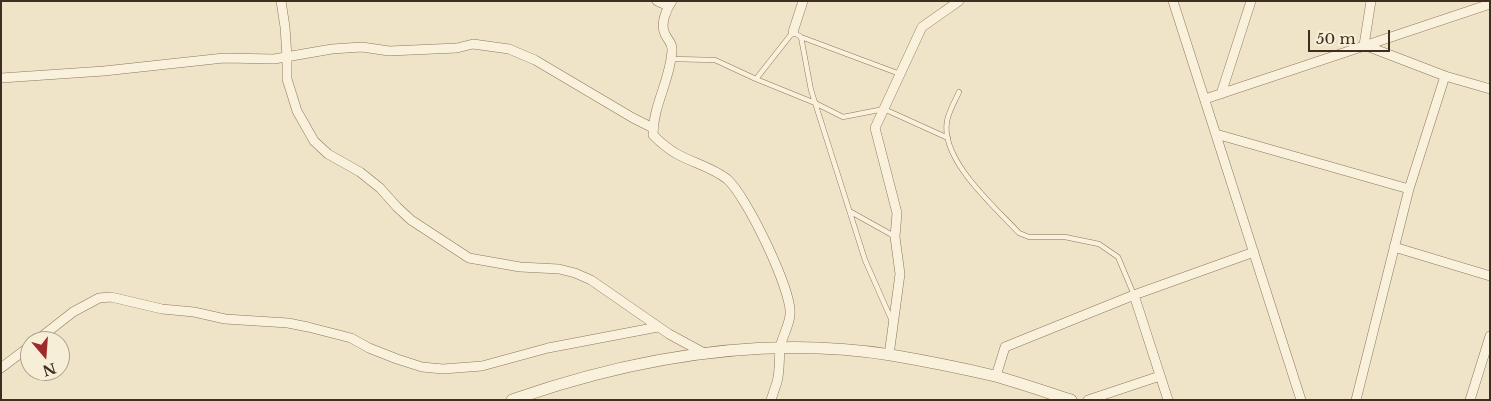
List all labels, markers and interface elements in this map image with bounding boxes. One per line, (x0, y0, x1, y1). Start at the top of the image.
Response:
scale bar (1311, 20, 1394, 52)
text: 50 m (1316, 29, 1356, 48)
north arrow (20, 331, 70, 381)
text: N (40, 359, 58, 380)

